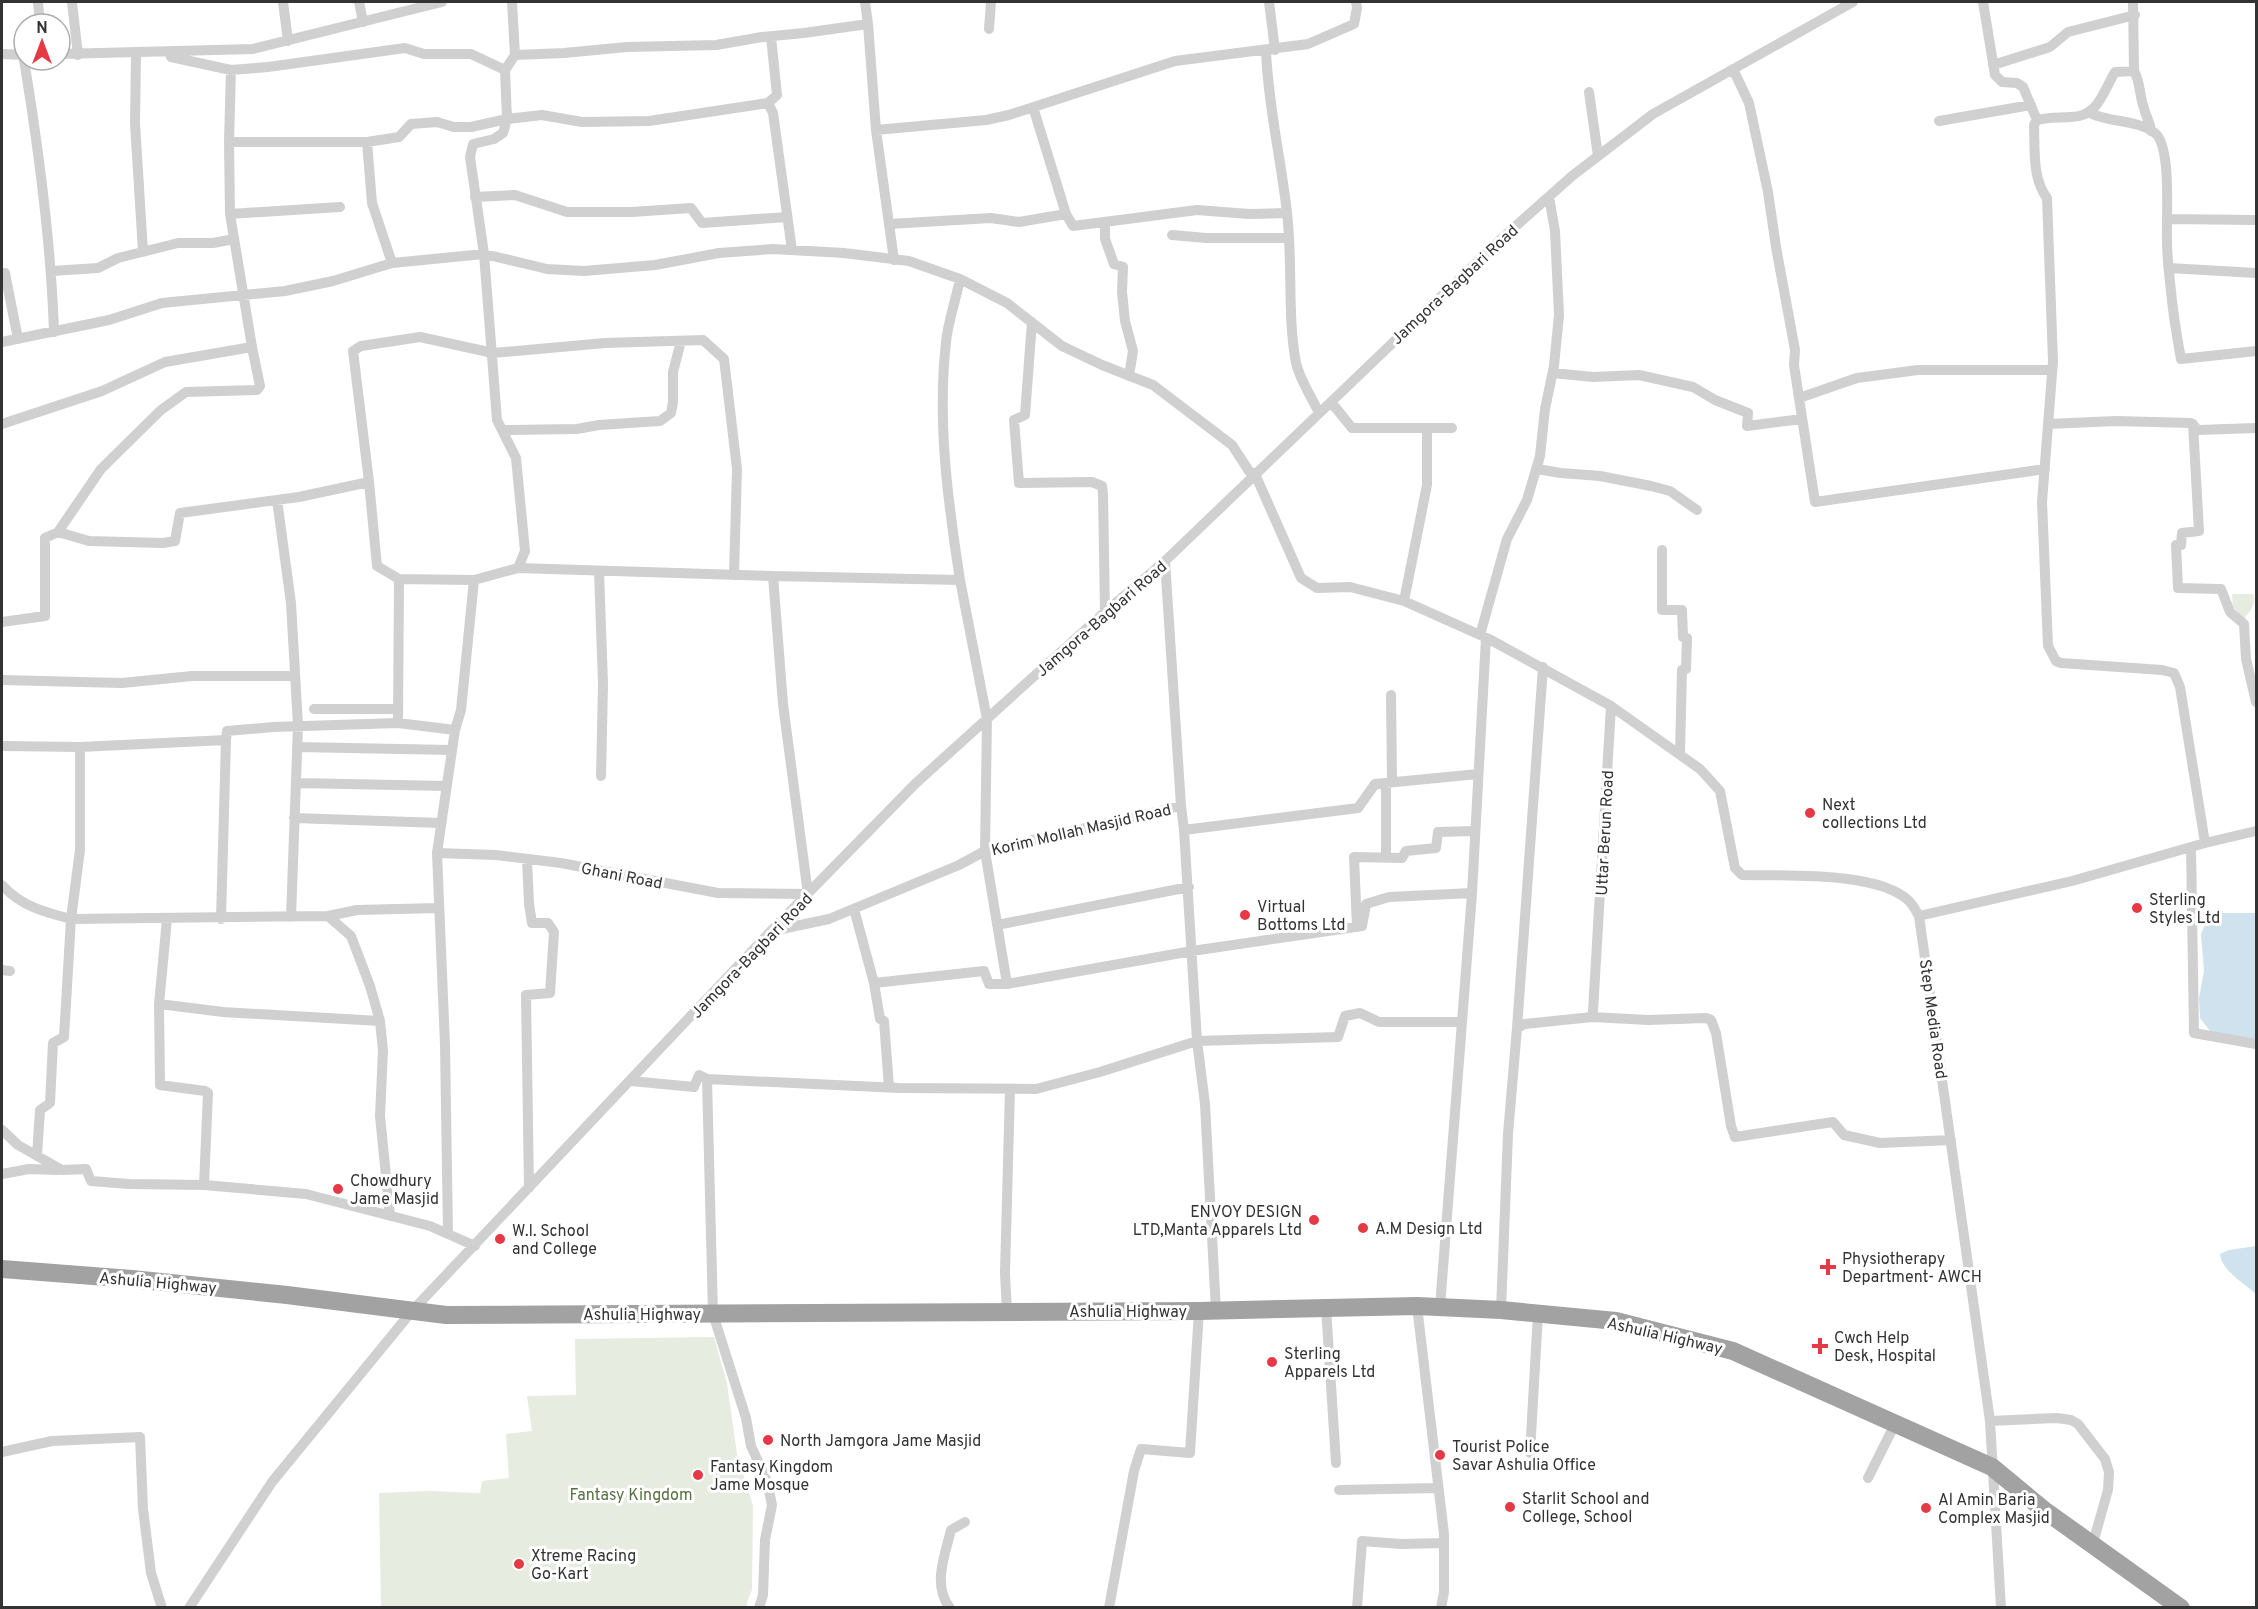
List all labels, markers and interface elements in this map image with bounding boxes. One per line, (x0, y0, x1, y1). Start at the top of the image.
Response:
north arrow (12, 12, 72, 72)
text: N (36, 19, 48, 39)
street label: Jamgora-Bagbari Road (1388, 221, 1523, 350)
street label: Jamgora-Bagbari Road (1033, 557, 1172, 682)
street label: Uttar Berun Road (1593, 770, 1619, 896)
place label: Next collections Ltd (1822, 796, 1927, 834)
street label: Korim Mollah Masjid Road (989, 800, 1173, 861)
marker: Next collections Ltd (1803, 806, 1817, 820)
street label: Ghani Road (579, 859, 664, 895)
street label: Jamgora-Bagbari Road (687, 890, 818, 1023)
place label: Sterling Styles Ltd (2149, 891, 2220, 929)
place label: Virtual Bottoms Ltd (1257, 898, 1345, 936)
marker: Sterling Styles Ltd (2130, 901, 2144, 915)
marker: Virtual Bottoms Ltd (1238, 908, 1252, 922)
street label: Step Media Road (1914, 958, 1950, 1081)
place label: Chowdhury Jame Masjid (350, 1172, 439, 1210)
marker: Chowdhury Jame Masjid (331, 1182, 345, 1196)
place label: ENVOY DESIGN LTD,Manta Apparels Ltd (1133, 1203, 1302, 1241)
marker: ENVOY DESIGN LTD,Manta Apparels Ltd (1307, 1213, 1321, 1227)
place label: A.M Design Ltd (1375, 1220, 1482, 1240)
marker: A.M Design Ltd (1356, 1221, 1370, 1235)
place label: W.I. School and College (512, 1222, 597, 1260)
marker: W.I. School and College (493, 1232, 507, 1246)
place label: Physiotherapy Department- AWCH (1842, 1250, 1982, 1288)
marker: Physiotherapy Department- AWCH (1819, 1258, 1837, 1276)
street label: Ashulia Highway (98, 1269, 217, 1299)
street label: Ashulia Highway (1069, 1303, 1187, 1323)
street label: Ashulia Highway (583, 1306, 701, 1326)
street label: Ashulia Highway (1605, 1314, 1724, 1360)
place label: Cwch Help Desk, Hospital (1834, 1329, 1936, 1367)
marker: Cwch Help Desk, Hospital (1811, 1337, 1829, 1355)
place label: Sterling Apparels Ltd (1284, 1345, 1375, 1383)
marker: Sterling Apparels Ltd (1265, 1355, 1279, 1369)
place label: North Jamgora Jame Masjid (780, 1432, 981, 1452)
marker: North Jamgora Jame Masjid (761, 1433, 775, 1447)
place label: Tourist Police Savar Ashulia Office (1452, 1438, 1596, 1476)
marker: Tourist Police Savar Ashulia Office (1433, 1448, 1447, 1462)
place label: Fantasy Kingdom Jame Mosque (710, 1458, 833, 1496)
marker: Fantasy Kingdom Jame Mosque (691, 1468, 705, 1482)
park label: Fantasy Kingdom (569, 1486, 693, 1506)
place label: Starlit School and College, School (1522, 1490, 1650, 1528)
place label: Al Amin Baria Complex Masjid (1938, 1491, 2050, 1529)
marker: Starlit School and College, School (1503, 1500, 1517, 1514)
marker: Al Amin Baria Complex Masjid (1919, 1501, 1933, 1515)
place label: Xtreme Racing Go-Kart (531, 1547, 636, 1585)
marker: Xtreme Racing Go-Kart (512, 1557, 526, 1571)

